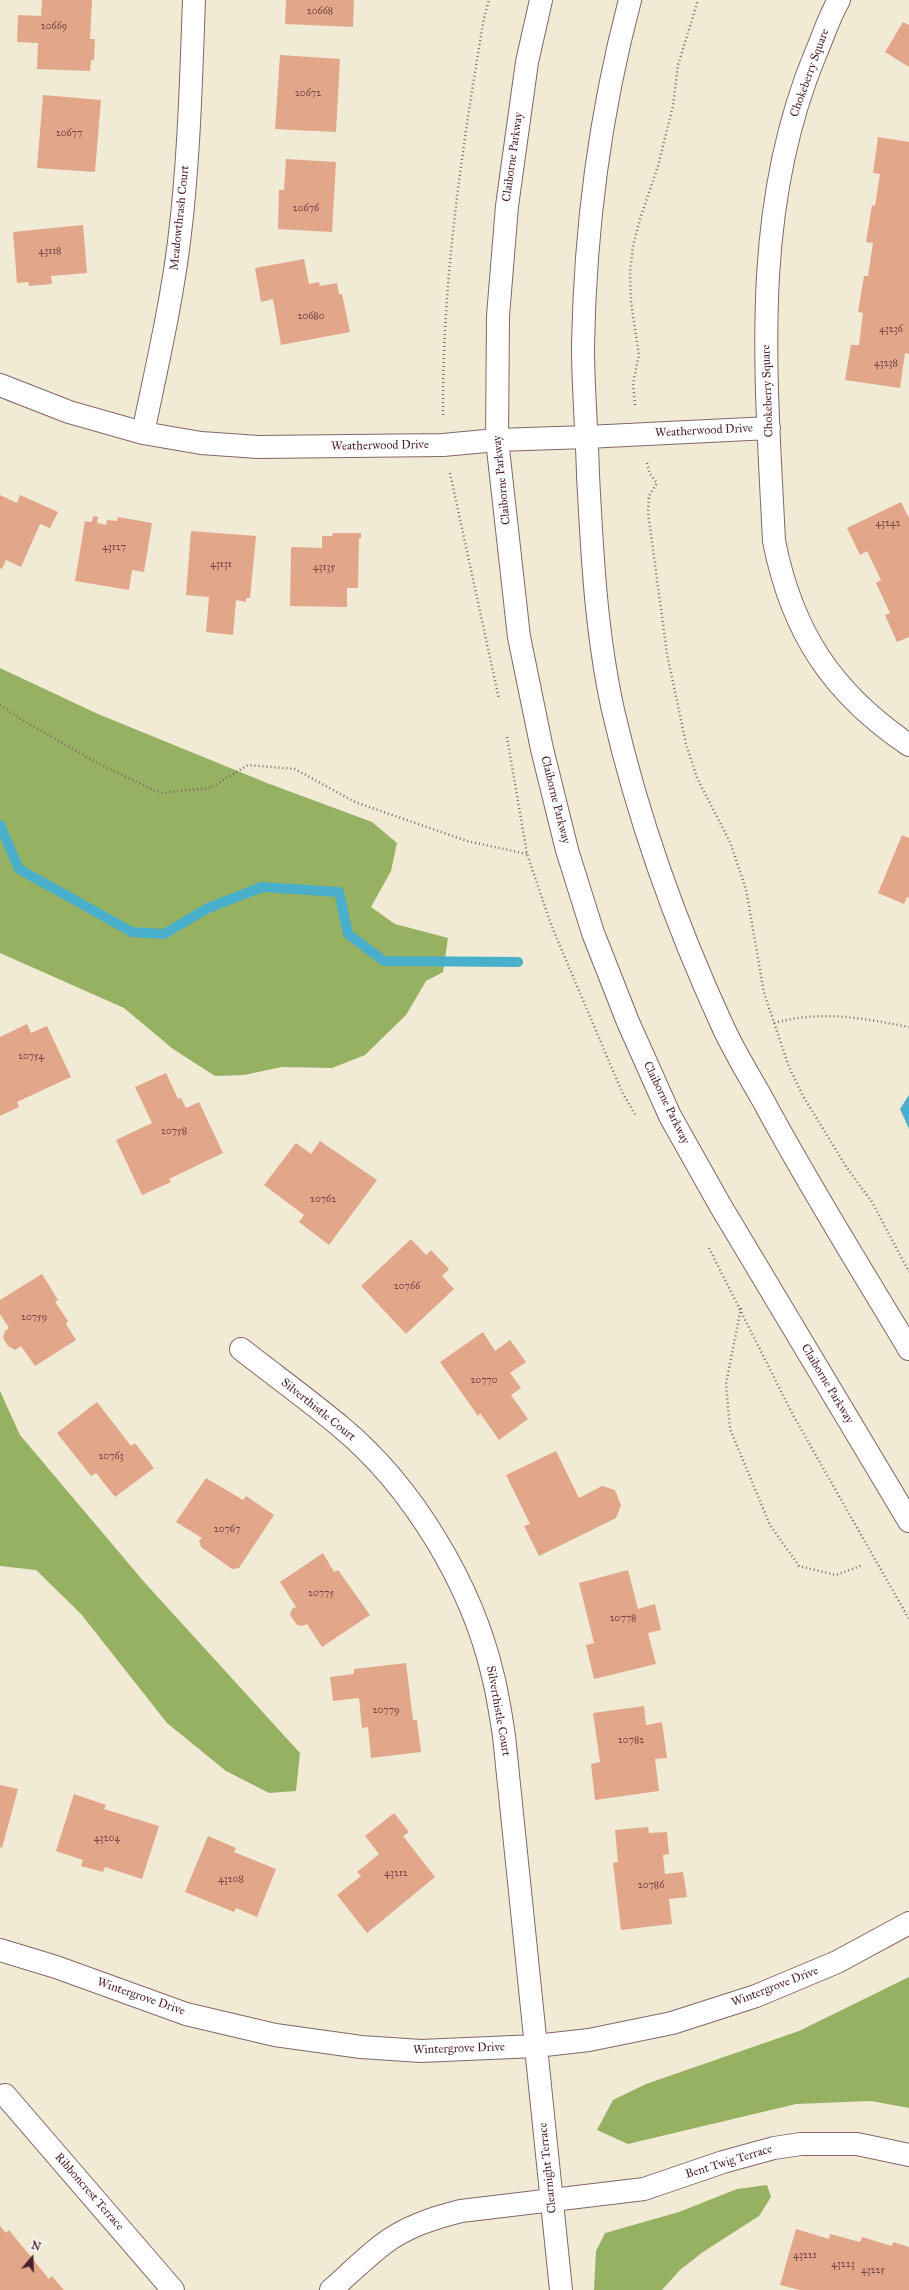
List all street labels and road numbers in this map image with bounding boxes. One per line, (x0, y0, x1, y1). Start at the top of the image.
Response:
street label: Chokeberry Square (787, 27, 833, 119)
street label: Claiborne Parkway (500, 111, 526, 203)
street label: Meadowthrash Court (167, 165, 193, 271)
street label: Chokeberry Square (759, 344, 777, 438)
street label: Weatherwood Drive (655, 421, 753, 441)
street label: Claiborne Parkway (490, 434, 514, 526)
street label: Weatherwood Drive (331, 438, 429, 454)
street label: Claiborne Parkway (537, 754, 573, 846)
street label: Claiborne Parkway (640, 1059, 692, 1147)
street label: Claiborne Parkway (798, 1342, 856, 1426)
street label: Silverthistle Court (278, 1376, 358, 1444)
street label: Silverthistle Court (483, 1665, 513, 1757)
street label: Wintergrove Drive (730, 1964, 820, 2010)
street label: Wintergrove Drive (95, 1975, 187, 2019)
street label: Wintergrove Drive (413, 2040, 505, 2058)
street label: Clearnight Terrace (536, 2122, 560, 2214)
street label: Bent Twig Terrace (684, 2142, 774, 2182)
street label: Ribboncrest Terrace (51, 2150, 127, 2234)

